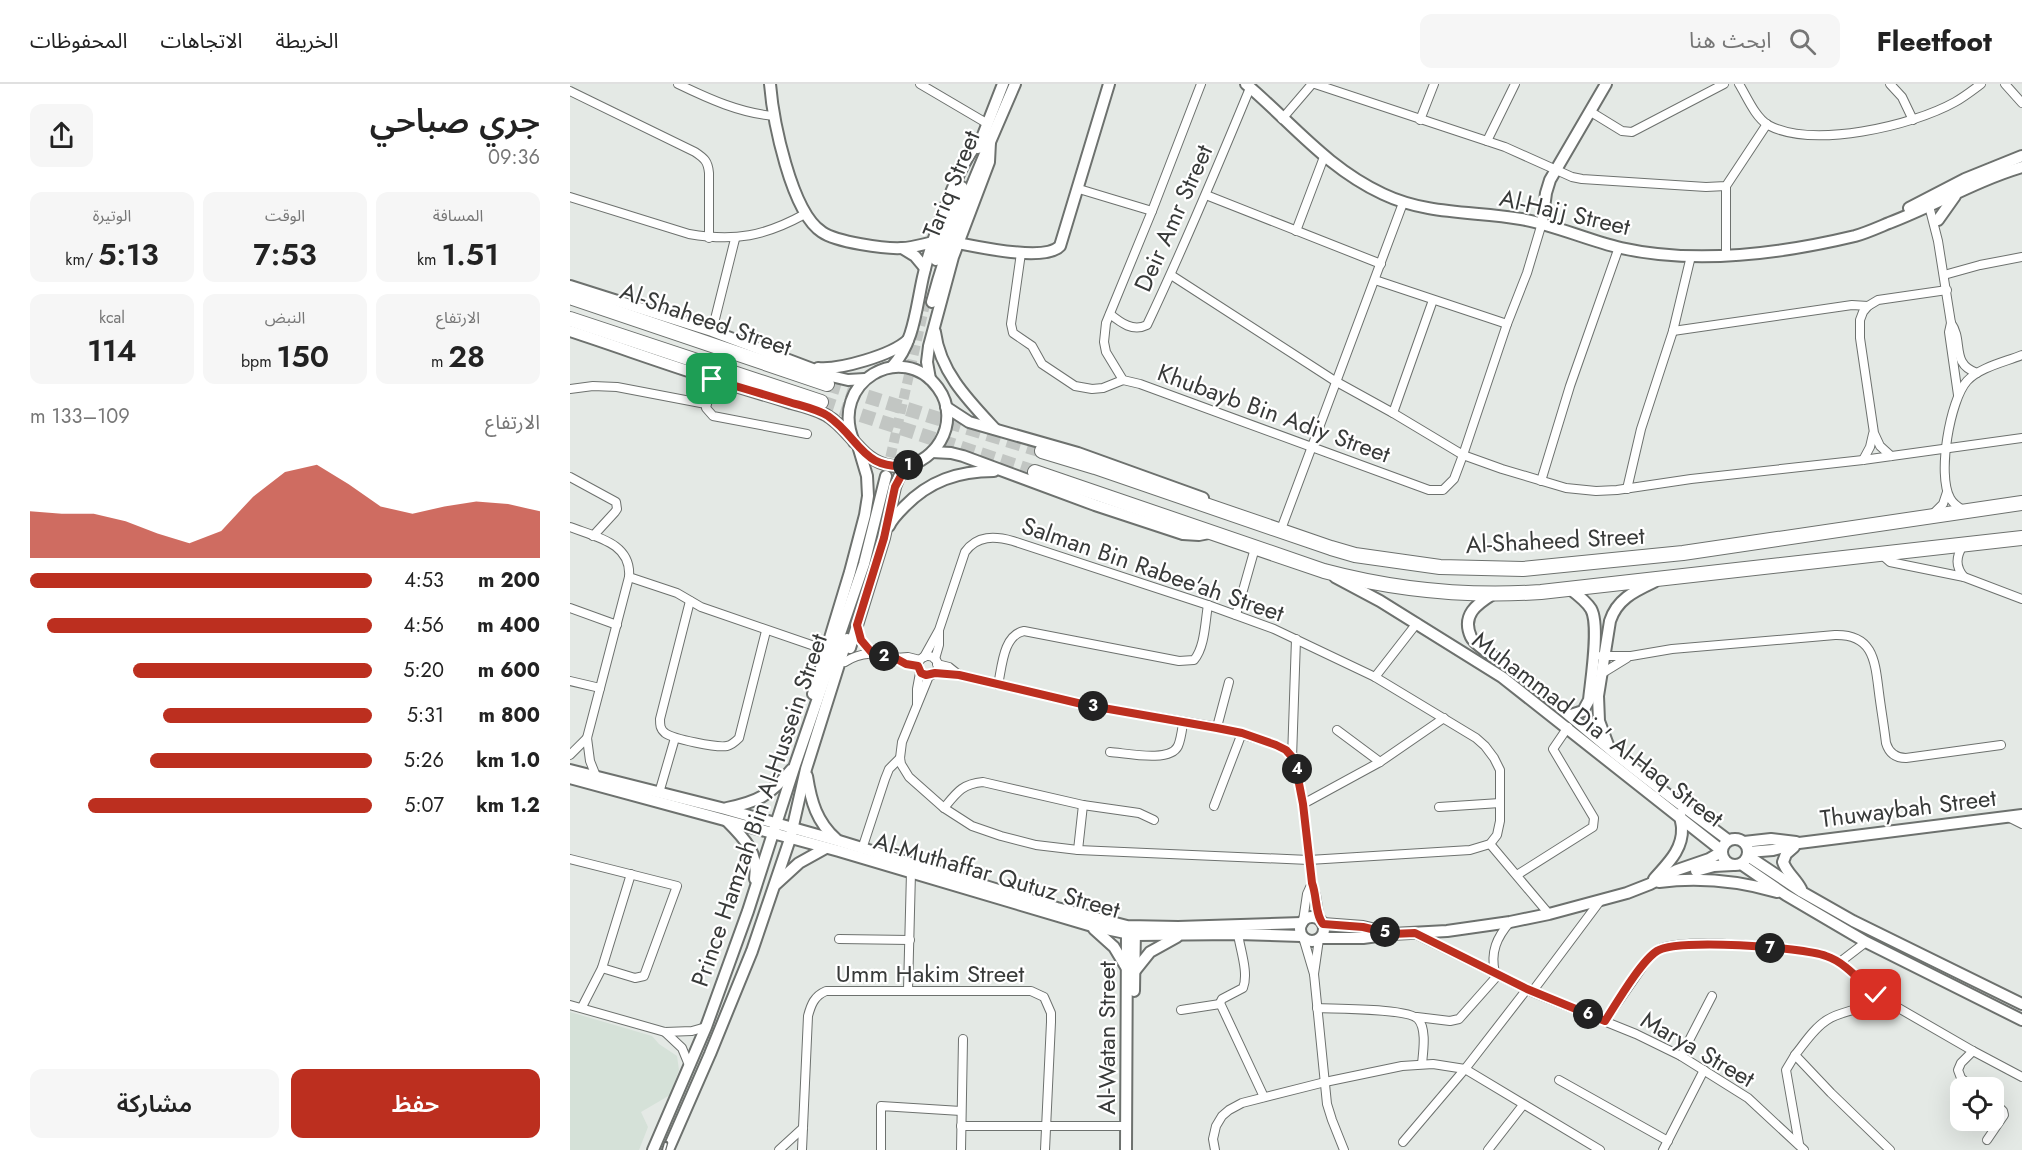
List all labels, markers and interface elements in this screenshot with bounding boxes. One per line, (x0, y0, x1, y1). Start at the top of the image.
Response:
search box (1420, 14, 1840, 68)
text: Fleetfoot (1876, 21, 1992, 62)
text: ابحث هنا (1689, 24, 1771, 56)
icon: search (1786, 25, 1819, 58)
text: المحفوظات (30, 26, 127, 56)
text: الاتجاهات (160, 26, 242, 56)
text: الخريطة (275, 26, 338, 56)
text: جري صباحي (370, 97, 540, 144)
button: share (30, 104, 93, 167)
street label: Tariq Street (914, 125, 988, 243)
street label: Deir Amr Street (1125, 139, 1221, 297)
text: 09:36 (488, 143, 540, 172)
street label: Al-Hajj Street (1496, 180, 1634, 244)
text: الوتيرة (93, 204, 131, 227)
text: الوقت (265, 204, 305, 227)
text: المسافة (433, 204, 483, 227)
text: 5:13 (98, 233, 159, 276)
text: 7:53 (253, 233, 317, 276)
text: 1.51 (441, 233, 499, 276)
text: /km (65, 248, 98, 271)
text: km (417, 248, 441, 271)
street label: Al-Shaheed Street (616, 273, 797, 365)
text: kcal (99, 306, 125, 329)
text: النبض (265, 306, 305, 329)
text: الارتفاع (436, 306, 480, 329)
text: 114 (87, 329, 137, 372)
text: 150 (276, 335, 329, 378)
text: 28 (448, 335, 485, 378)
text: bpm (241, 350, 276, 373)
text: m (431, 350, 448, 373)
pin (686, 353, 737, 404)
street label: Khubayb Bin Adiy Street (1153, 355, 1396, 472)
icon: arrive (695, 362, 728, 395)
text: 109–133 m (30, 402, 130, 431)
text: الارتفاع (485, 408, 540, 437)
pin: 1 (893, 450, 923, 480)
text: 1 (904, 453, 912, 476)
street label: Salman Bin Rabee'ah Street (1017, 508, 1289, 630)
street label: Al-Shaheed Street (1465, 518, 1646, 562)
text: 4:53 (404, 566, 444, 595)
text: 200 m (478, 566, 540, 595)
text: 4:56 (404, 611, 444, 640)
text: 400 m (477, 611, 540, 640)
street label: Muhammad Dia' Al-Haq Street (1465, 623, 1731, 835)
street label: Prince Hamzah Bin Al-Hussein Street (682, 629, 836, 991)
pin: 2 (869, 641, 899, 671)
text: 2 (879, 644, 889, 667)
text: 5:20 (403, 656, 444, 685)
text: 600 m (478, 656, 540, 685)
pin: 3 (1078, 691, 1108, 721)
text: 3 (1088, 694, 1098, 717)
text: 5:31 (407, 701, 444, 730)
text: 800 m (479, 701, 540, 730)
text: 5:26 (404, 746, 444, 775)
text: 1.0 km (476, 746, 540, 775)
pin: 4 (1282, 754, 1312, 784)
text: 4 (1291, 757, 1303, 780)
street label: Thuwaybah Street (1818, 780, 1998, 836)
text: 5:07 (404, 791, 444, 820)
text: 1.2 km (476, 791, 540, 820)
street label: Al-Muthaffar Qutuz Street (870, 823, 1124, 927)
pin: 5 (1370, 917, 1400, 947)
text: 5 (1380, 920, 1390, 943)
pin: 7 (1755, 933, 1785, 963)
text: 7 (1765, 936, 1775, 959)
street label: Umm Hakim Street (836, 956, 1024, 991)
street label: Al-Watan Street (1089, 961, 1124, 1115)
pin (1850, 969, 1901, 1020)
icon: check (1859, 978, 1892, 1011)
pin: 6 (1573, 999, 1603, 1029)
text: 6 (1583, 1002, 1593, 1025)
street label: Marya Street (1634, 1002, 1762, 1096)
button: مشاركة (30, 1069, 279, 1138)
button: حفظ (291, 1069, 540, 1138)
map controls (1950, 1077, 2004, 1131)
button: locate (1950, 1077, 2004, 1131)

